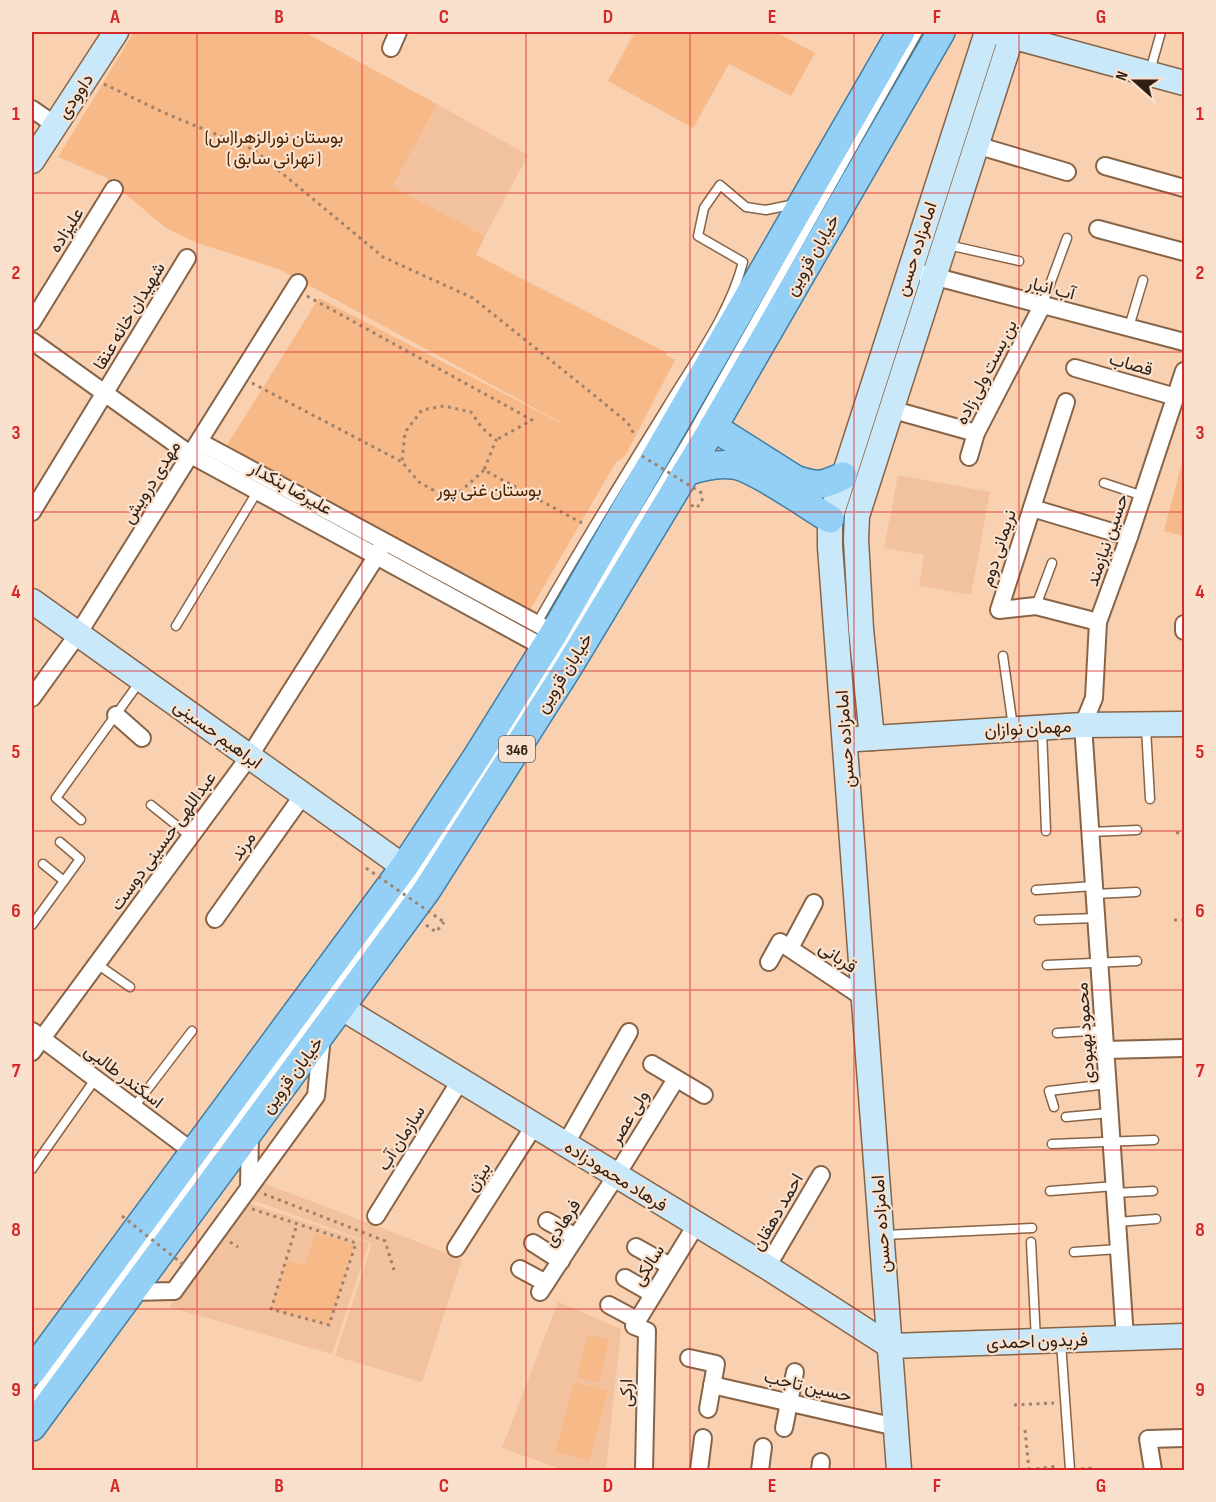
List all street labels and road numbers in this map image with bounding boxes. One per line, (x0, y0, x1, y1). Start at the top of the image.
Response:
street label: داوودی (53, 70, 98, 123)
street label: امامزاده حسن (891, 199, 942, 299)
street label: علیزاده (44, 204, 88, 257)
street label: خیابان قزوین (781, 211, 844, 300)
street label: شهیدان خانه‌ عنقا (89, 259, 170, 374)
street label: آب انبار (1023, 272, 1079, 305)
street label: بن بست ولی زاده (951, 316, 1022, 428)
street label: قصاب (1107, 348, 1155, 381)
street label: مهدی درویش (118, 437, 185, 528)
street label: علیرضا بنکدار (245, 457, 336, 520)
street label: حسین نیازمند (1082, 491, 1133, 589)
street label: نریمانی دوم (976, 507, 1022, 590)
street label: خیابان قزوین (532, 629, 597, 717)
street label: امامزاده حسن (832, 689, 859, 789)
street label: ابراهیم حسینی (169, 695, 266, 774)
street label: مهمان نوازان (984, 716, 1072, 741)
road number: 346 (499, 736, 535, 762)
street label: عبداللهی حسینی دوست (106, 768, 221, 915)
street label: مرند (226, 828, 261, 865)
street label: قربانی (815, 937, 861, 978)
street label: محمود بهبودی (1071, 982, 1100, 1084)
street label: خیابان قزوین (257, 1033, 328, 1118)
street label: اسکندر طالبی (80, 1040, 167, 1113)
street label: ولی عصر (605, 1086, 654, 1149)
street label: سازمان آب (373, 1102, 430, 1175)
street label: فرهاد محمودزاده (560, 1136, 671, 1216)
street label: بیژن (461, 1159, 496, 1196)
street label: احمد دهقان (747, 1170, 808, 1255)
street label: امامزاده حسن (868, 1174, 895, 1274)
street label: فرهادی (539, 1196, 585, 1251)
street label: سالکی (628, 1241, 669, 1290)
street label: فریدون احمدی (986, 1329, 1088, 1354)
street label: حسین تاجب (762, 1366, 854, 1407)
street label: ارکی (616, 1379, 637, 1407)

